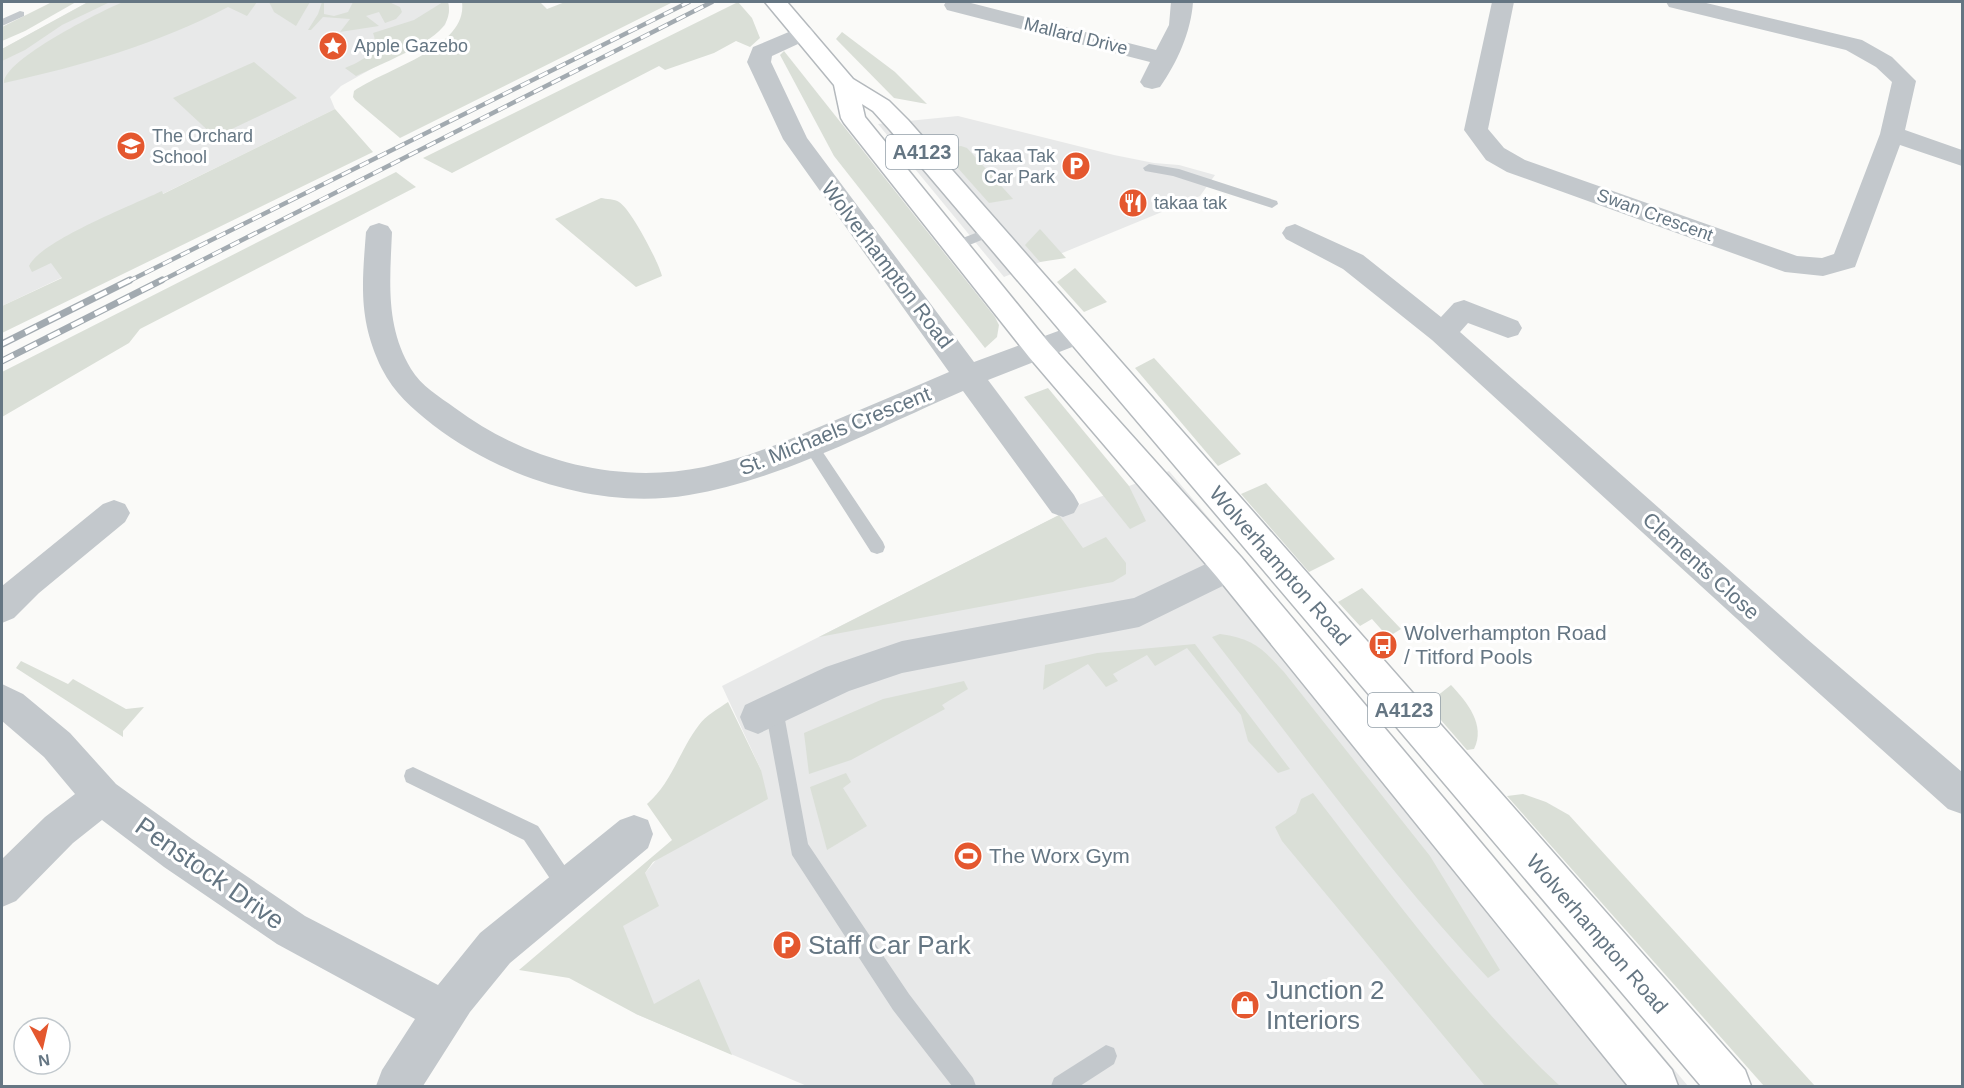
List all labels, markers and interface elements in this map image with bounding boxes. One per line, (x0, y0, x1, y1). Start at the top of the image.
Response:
street label: Mallard Drive (1022, 13, 1130, 59)
place icon: Apple Gazebo (317, 30, 349, 62)
place label: Apple Gazebo (354, 36, 468, 56)
place label: The Orchard School (152, 126, 253, 167)
school or university icon: The Orchard School (115, 130, 147, 162)
road number: A4123 (886, 135, 958, 169)
place label: Takaa Tak Car Park (974, 146, 1056, 187)
parking icon: Takaa Tak Car Park (1060, 150, 1092, 182)
street label: Wolverhampton Road (817, 177, 958, 353)
street label: Swan Crescent (1594, 185, 1716, 245)
restaurant icon: takaa tak (1117, 187, 1149, 219)
place label: takaa tak (1154, 193, 1228, 213)
street label: St. Michaels Crescent (736, 382, 934, 479)
street label: Wolverhampton Road (1205, 482, 1356, 650)
street label: Clements Close (1639, 507, 1764, 624)
place label: Wolverhampton Road / Titford Pools (1404, 621, 1607, 668)
bus stop icon: Wolverhampton Road / Titford Pools (1367, 629, 1399, 661)
road number: A4123 (1368, 693, 1440, 727)
street label: Penstock Drive (130, 811, 290, 935)
sports icon: The Worx Gym (952, 840, 984, 872)
place label: The Worx Gym (989, 844, 1130, 867)
street label: Wolverhampton Road (1522, 850, 1673, 1018)
parking icon: Staff Car Park (771, 929, 803, 961)
place label: Staff Car Park (808, 930, 972, 960)
place label: Junction 2 Interiors (1266, 975, 1385, 1035)
shop icon: Junction 2 Interiors (1229, 989, 1261, 1021)
north arrow (12, 1016, 72, 1076)
text: N (37, 1051, 51, 1070)

